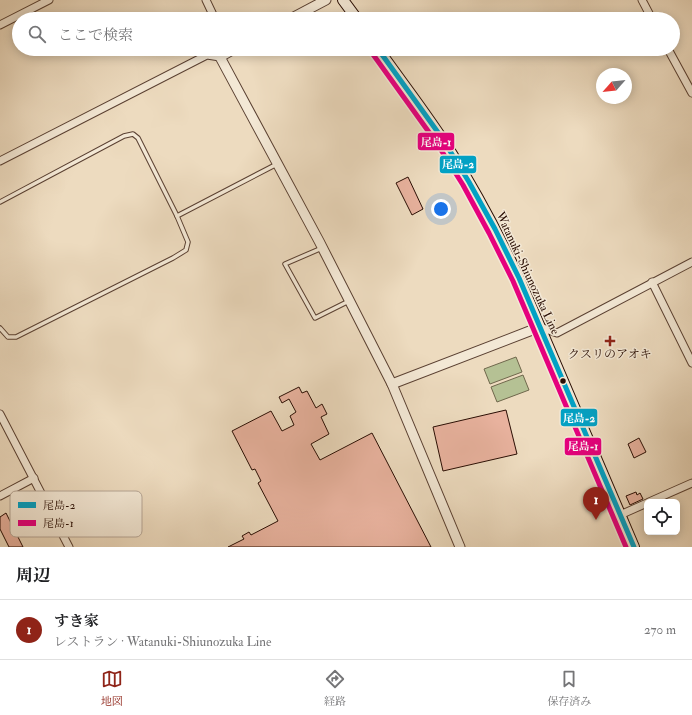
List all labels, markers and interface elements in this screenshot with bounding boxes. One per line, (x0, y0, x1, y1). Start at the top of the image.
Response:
search box (12, 12, 680, 56)
icon: search (26, 23, 48, 45)
text: ここで検索 (58, 26, 133, 45)
north arrow (596, 68, 632, 104)
line badge: 尾島-1 (417, 132, 455, 151)
text: 尾島-1 (421, 136, 451, 149)
line badge: 尾島-2 (439, 155, 477, 174)
text: 尾島-2 (442, 158, 475, 171)
your location (431, 199, 451, 219)
street label: Watanuki-Shiunozuka Line (492, 209, 563, 337)
marker: クスリのアオキ (605, 336, 615, 346)
place label: クスリのアオキ (568, 347, 652, 362)
unlabelled marker (558, 376, 568, 386)
line badge: 尾島-2 (560, 408, 598, 427)
text: 尾島-2 (563, 412, 596, 425)
line badge: 尾島-1 (564, 437, 602, 456)
text: 尾島-1 (568, 440, 598, 453)
pin: 1 (583, 487, 609, 520)
legend (10, 491, 142, 537)
text: 尾島-2 (43, 499, 76, 512)
map controls (644, 499, 680, 535)
button: locate (644, 499, 680, 535)
text: 尾島-1 (43, 517, 74, 530)
text: 周辺 (16, 565, 50, 586)
text: すき家 (54, 612, 99, 631)
text: 1 (27, 622, 31, 638)
text: 270 m (644, 622, 676, 638)
text: レストラン · Watanuki-Shiunozuka Line (54, 634, 271, 650)
tab: 地図 (101, 668, 123, 708)
tab: 経路 (324, 668, 346, 708)
tab: 保存済み (547, 668, 591, 708)

